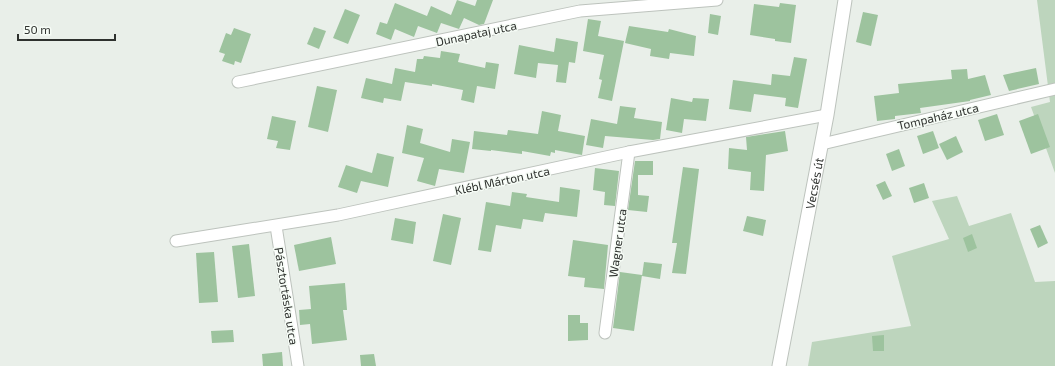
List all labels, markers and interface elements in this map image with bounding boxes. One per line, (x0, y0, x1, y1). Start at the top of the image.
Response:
scale bar (18, 16, 115, 42)
street label: Dunapataj utca (434, 18, 518, 49)
text: 50 m (24, 22, 51, 36)
street label: Tompaház utca (896, 100, 980, 132)
street label: Vecsés út (802, 156, 826, 210)
street label: Klébl Márton utca (453, 163, 551, 197)
street label: Wagner utca (605, 208, 629, 278)
street label: Pásztortáska utca (272, 246, 302, 346)

